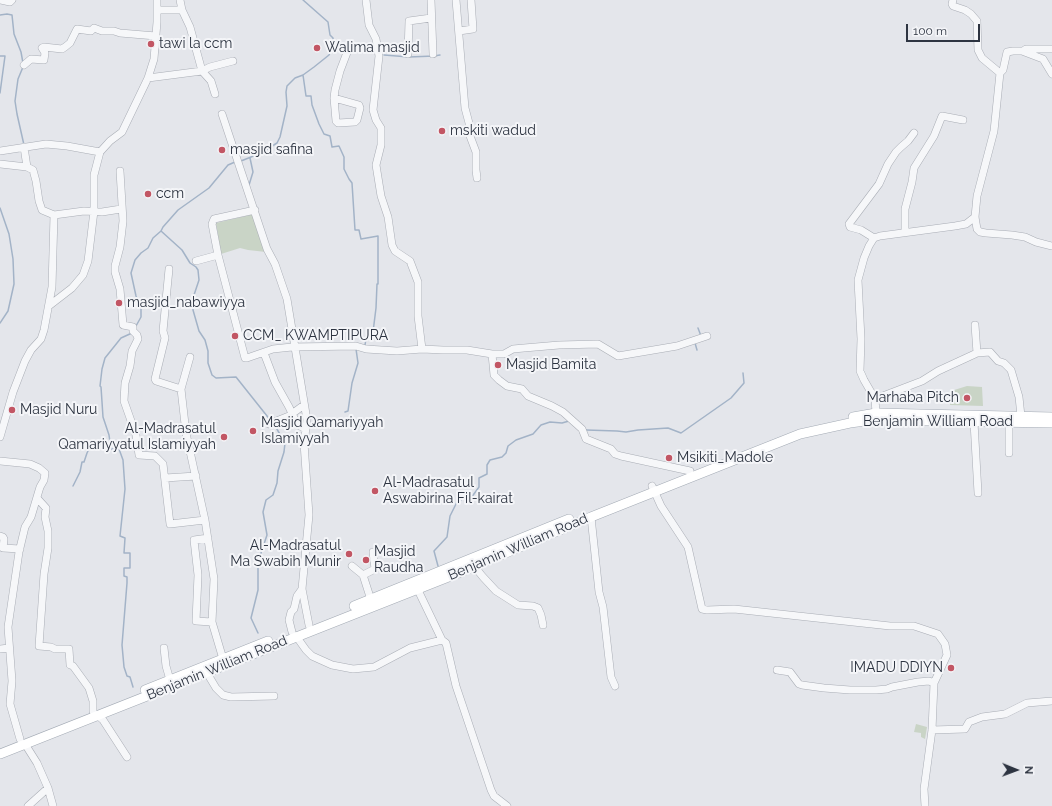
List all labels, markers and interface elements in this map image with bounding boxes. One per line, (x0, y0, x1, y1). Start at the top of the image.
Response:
scale bar (908, 16, 982, 42)
text: 100 m (913, 24, 947, 38)
place label: tawi la ccm (159, 36, 232, 52)
marker: tawi la ccm (146, 39, 156, 49)
place label: Walima masjid (325, 40, 420, 56)
marker: Walima masjid (312, 43, 322, 53)
place label: mskiti wadud (450, 123, 536, 139)
marker: mskiti wadud (437, 126, 447, 136)
place label: masjid safina (230, 142, 313, 158)
marker: masjid safina (217, 145, 227, 155)
place label: ccm (156, 186, 184, 202)
marker: ccm (143, 189, 153, 199)
place label: masjid_nabawiyya (127, 295, 245, 311)
marker: masjid_nabawiyya (114, 298, 124, 308)
place label: CCM_ KWAMPTIPURA (243, 328, 388, 344)
marker: CCM_ KWAMPTIPURA (230, 331, 240, 341)
place label: Masjid Bamita (506, 357, 596, 373)
marker: Masjid Bamita (493, 360, 503, 370)
place label: Marhaba Pitch (866, 390, 959, 406)
marker: Marhaba Pitch (962, 393, 972, 403)
place label: Masjid Nuru (20, 402, 97, 418)
marker: Masjid Nuru (7, 405, 17, 415)
street label: Benjamin William Road (863, 414, 1013, 430)
place label: Masjid Qamariyyah Islamiyyah (261, 415, 383, 448)
place label: Al-Madrasatul Qamariyyatul Islamiyyah (58, 421, 216, 454)
marker: Masjid Qamariyyah Islamiyyah (248, 426, 258, 436)
marker: Al-Madrasatul Qamariyyatul Islamiyyah (219, 432, 229, 442)
place label: Msikiti_Madole (677, 450, 773, 466)
marker: Msikiti_Madole (664, 453, 674, 463)
place label: Al-Madrasatul Aswabirina Fil-kairat (383, 475, 513, 508)
marker: Al-Madrasatul Aswabirina Fil-kairat (370, 486, 380, 496)
street label: Benjamin William Road (446, 510, 590, 584)
place label: Al-Madrasatul Ma Swabih Munir (230, 538, 341, 570)
place label: Masjid Raudha (374, 544, 423, 576)
marker: Al-Madrasatul Ma Swabih Munir (344, 549, 354, 559)
marker: Masjid Raudha (361, 555, 371, 565)
street label: Benjamin William Road (144, 632, 290, 704)
place label: IMADU DDIYN (850, 660, 943, 676)
marker: IMADU DDIYN (946, 663, 956, 673)
north arrow (996, 750, 1036, 790)
text: N (1022, 766, 1035, 775)

